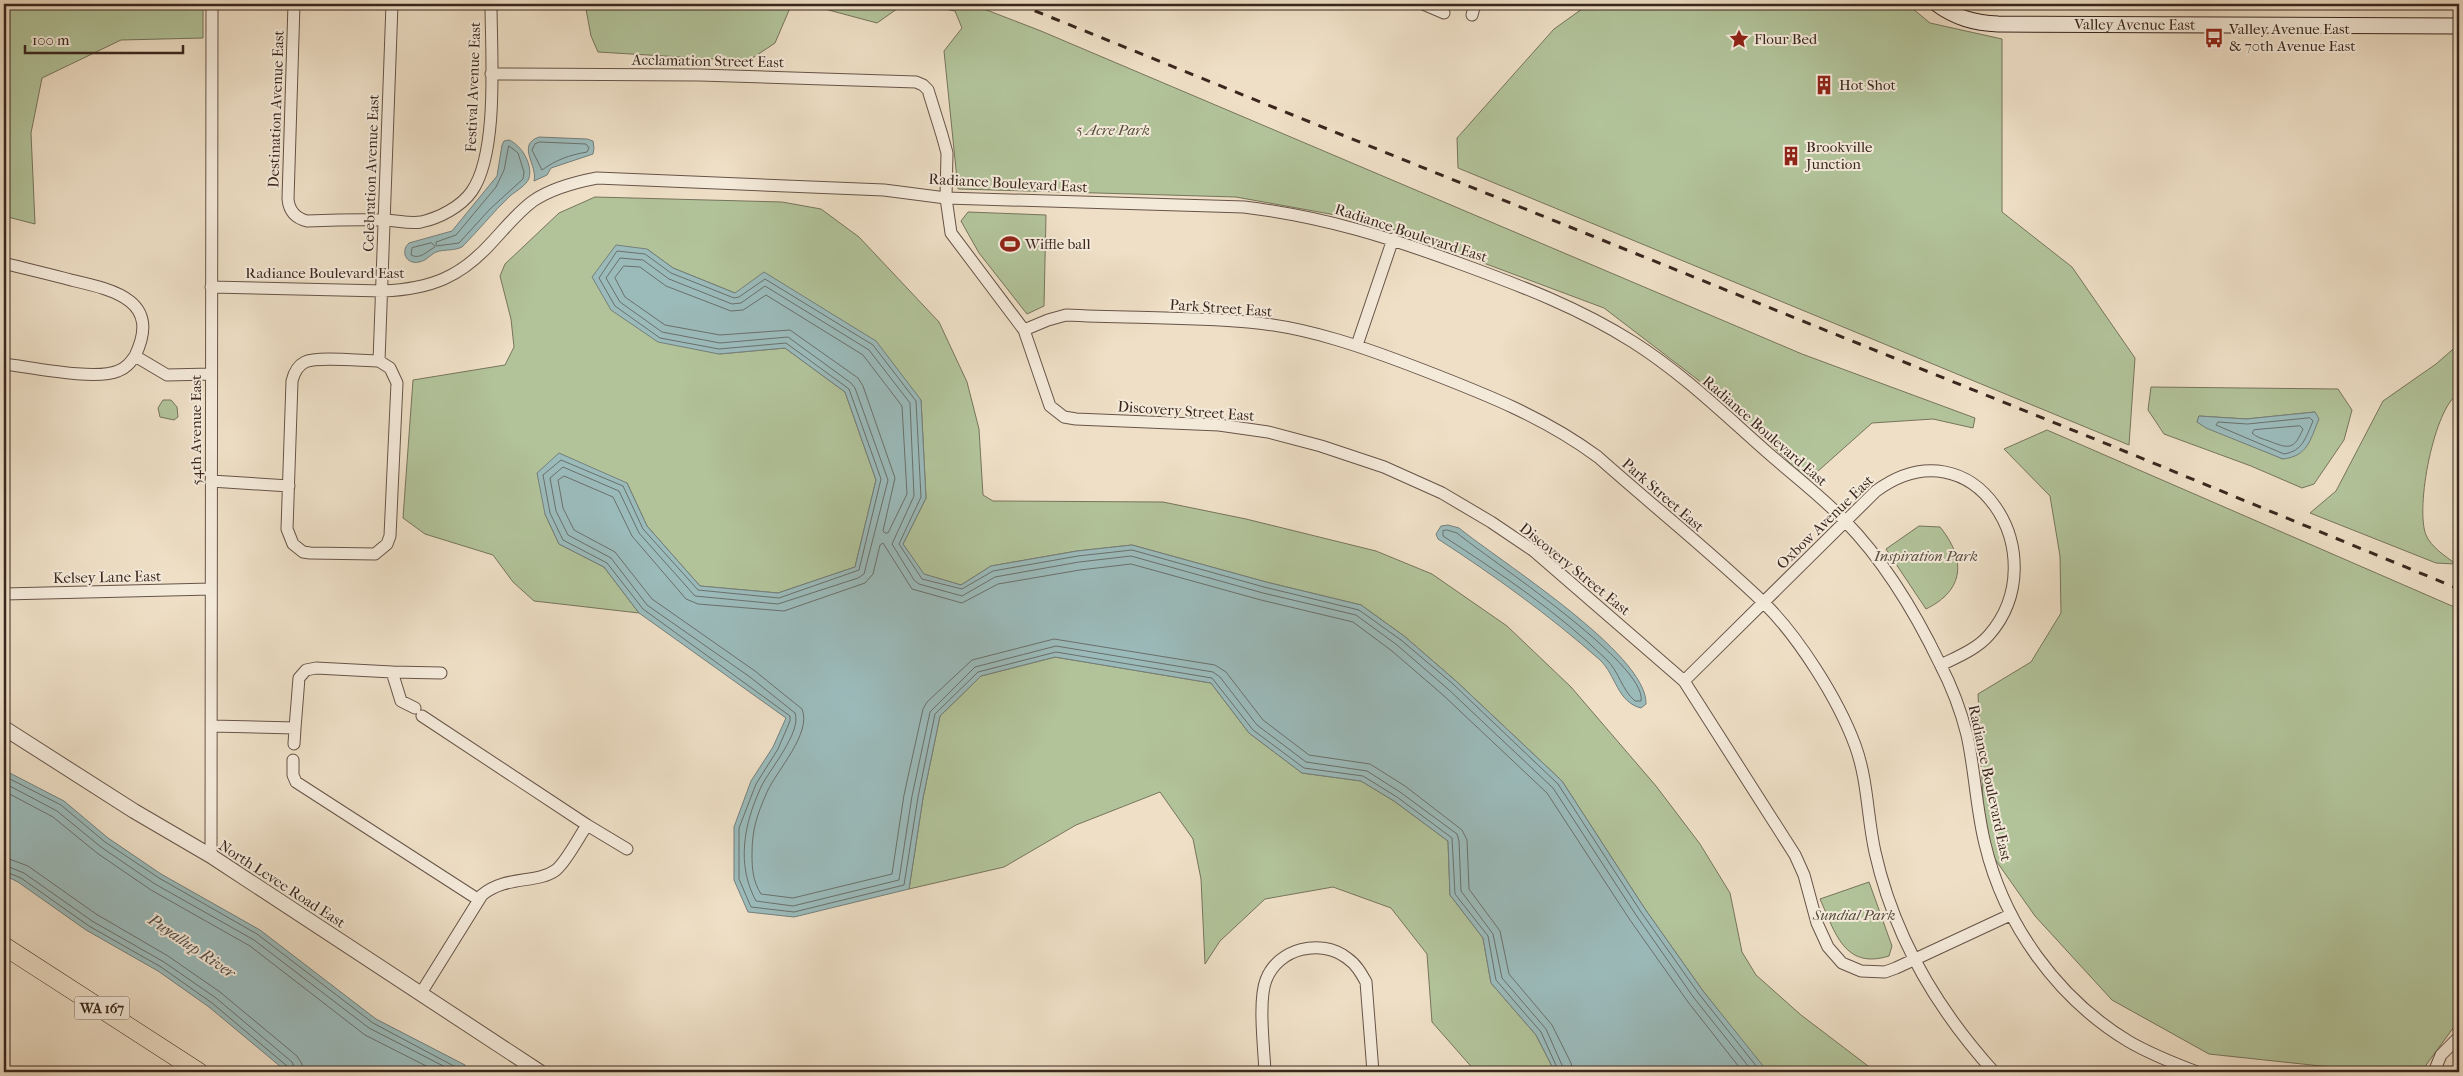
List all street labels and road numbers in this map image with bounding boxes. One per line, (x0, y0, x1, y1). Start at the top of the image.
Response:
street label: Valley Avenue East (2073, 15, 2196, 34)
street label: Festival Avenue East (462, 21, 484, 153)
street label: Destination Avenue East (264, 29, 288, 188)
street label: Acclamation Street East (631, 51, 785, 71)
street label: Celebration Avenue East (359, 93, 383, 252)
street label: Radiance Boulevard East (928, 170, 1089, 196)
street label: Radiance Boulevard East (1332, 200, 1490, 266)
street label: Radiance Boulevard East (245, 264, 405, 282)
street label: Park Street East (1169, 295, 1274, 321)
street label: Radiance Boulevard East (1699, 372, 1832, 490)
street label: 54th Avenue East (187, 374, 205, 485)
street label: Discovery Street East (1117, 397, 1256, 425)
street label: Park Street East (1618, 454, 1708, 536)
street label: Oxbow Avenue East (1773, 471, 1878, 573)
street label: Discovery Street East (1516, 519, 1635, 620)
street label: Kelsey Lane East (53, 567, 162, 587)
street label: Radiance Boulevard East (1965, 703, 2016, 863)
street label: North Levee Road East (215, 836, 349, 932)
road number: WA 167 (74, 996, 130, 1020)

